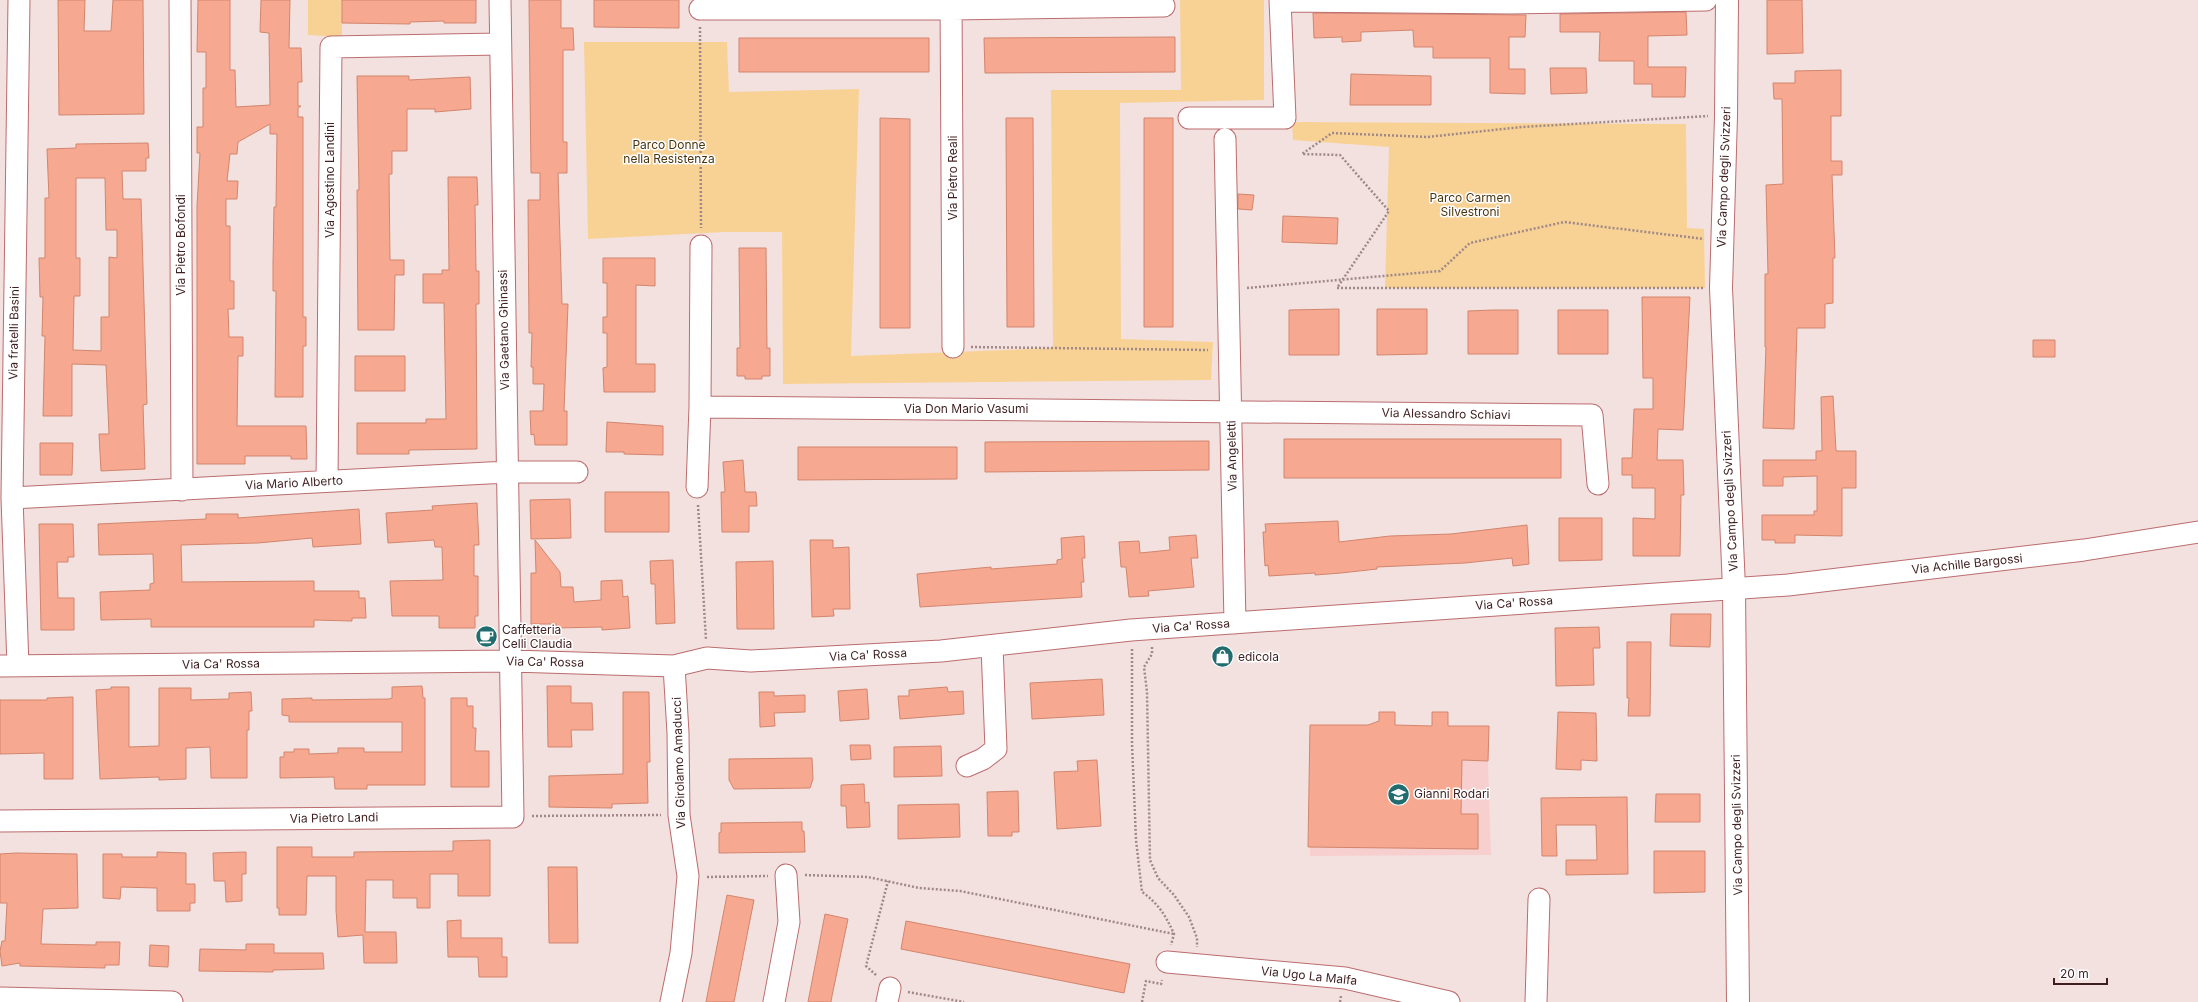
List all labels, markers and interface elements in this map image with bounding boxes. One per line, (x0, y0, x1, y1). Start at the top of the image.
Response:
street label: Via Campo degli Svizzeri (1714, 106, 1733, 248)
street label: Via Agostino Landini (322, 122, 337, 238)
street label: Via Pietro Reali (945, 135, 960, 220)
park label: Parco Donne nella Resistenza (623, 137, 715, 166)
park label: Parco Carmen Silvestroni (1430, 190, 1510, 219)
street label: Via Pietro Bofondi (173, 194, 188, 296)
street label: Via Gaetano Ghinassi (495, 269, 512, 390)
street label: Via fratelli Basini (5, 286, 22, 380)
street label: Via Don Mario Vasumi (904, 401, 1028, 416)
street label: Via Alessandro Schiavi (1381, 405, 1511, 422)
street label: Via Angeletti (1223, 420, 1240, 492)
street label: Via Campo degli Svizzeri (1718, 430, 1741, 572)
street label: Via Mario Alberto (245, 472, 343, 493)
street label: Via Achille Bargossi (1911, 550, 2023, 577)
street label: Via Ca' Rossa (1475, 592, 1553, 613)
street label: Via Ca' Rossa (1152, 615, 1230, 636)
place label: Caffetteria Celli Claudia (502, 622, 572, 651)
cafe icon: Caffetteria Celli Claudia (474, 624, 500, 650)
shop icon: edicola (1210, 644, 1236, 670)
street label: Via Ca' Rossa (829, 645, 907, 664)
place label: edicola (1238, 649, 1279, 664)
street label: Via Ca' Rossa (506, 653, 584, 670)
street label: Via Ca' Rossa (182, 655, 260, 672)
street label: Via Girolamo Amaducci (669, 697, 688, 829)
street label: Via Campo degli Svizzeri (1728, 754, 1745, 896)
school or university icon: Gianni Rodari (1386, 781, 1412, 807)
place label: Gianni Rodari (1414, 786, 1490, 801)
street label: Via Pietro Landi (290, 809, 378, 826)
scale bar (2054, 960, 2107, 986)
street label: Via Ugo La Malfa (1260, 963, 1358, 988)
text: 20 m (2060, 966, 2089, 981)

